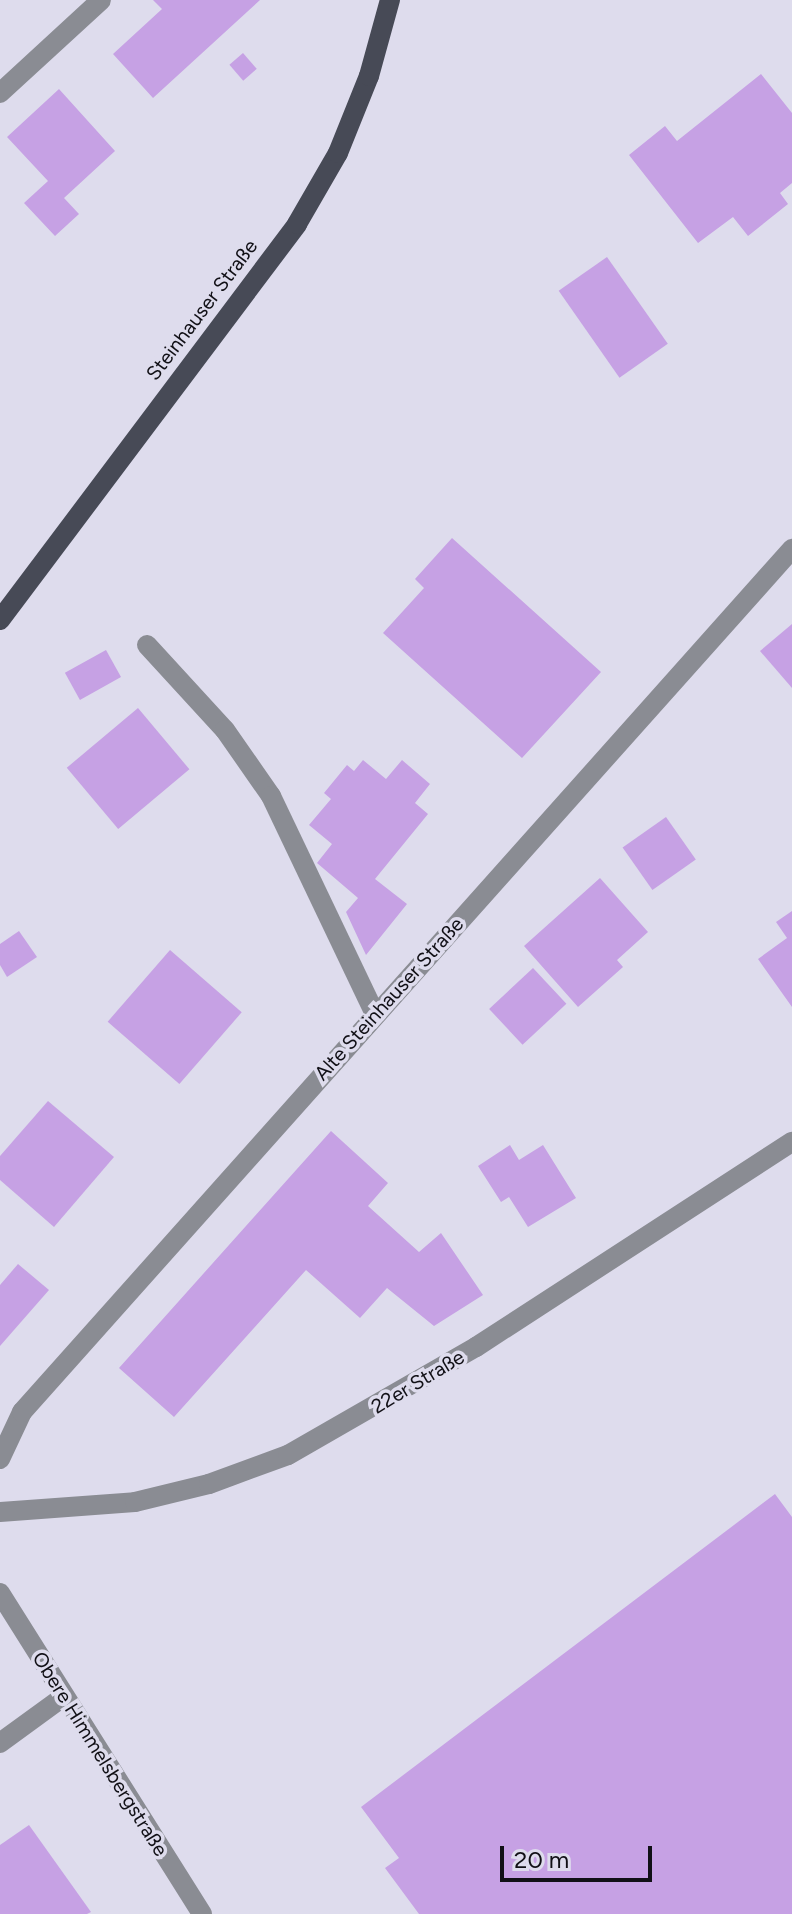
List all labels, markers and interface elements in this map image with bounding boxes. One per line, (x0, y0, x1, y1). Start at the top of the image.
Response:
street label: Steinhauser Straße (141, 235, 263, 385)
street label: Alte Steinhauser Straße (309, 912, 469, 1086)
street label: 22er Straße (367, 1345, 469, 1419)
street label: Obere Himmelsbergstraße (27, 1647, 173, 1861)
scale bar (504, 1830, 656, 1880)
text: 20 m (514, 1845, 569, 1874)

